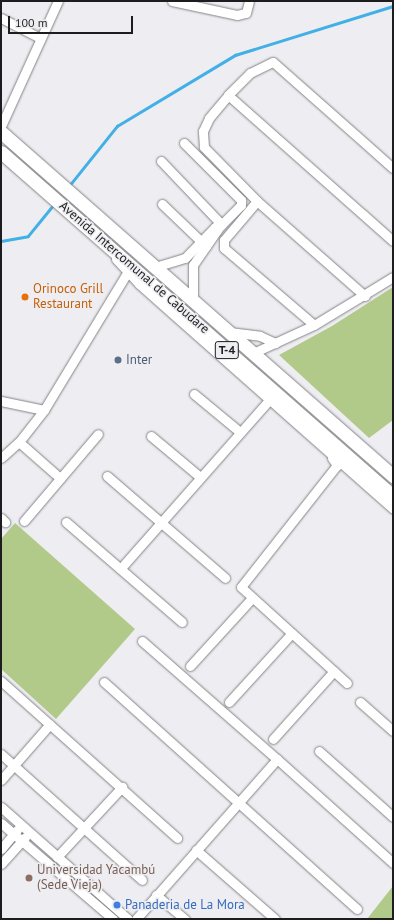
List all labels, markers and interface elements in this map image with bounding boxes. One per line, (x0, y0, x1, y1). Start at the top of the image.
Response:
scale bar (10, 8, 135, 34)
text: 100 m (15, 15, 48, 30)
street label: Avenida Intercomunal de Cabudare (56, 199, 212, 337)
place label: Orinoco Grill Restaurant (33, 282, 103, 313)
marker: Orinoco Grill Restaurant (20, 292, 30, 302)
road number: T-4 (214, 340, 240, 360)
place label: Inter (126, 352, 152, 368)
marker: Inter (113, 355, 123, 365)
place label: Universidad Yacambú (Sede Vieja) (37, 863, 156, 894)
marker: Universidad Yacambú (Sede Vieja) (24, 873, 34, 883)
place label: Panaderia de La Mora (125, 897, 245, 913)
marker: Panaderia de La Mora (112, 900, 122, 910)

